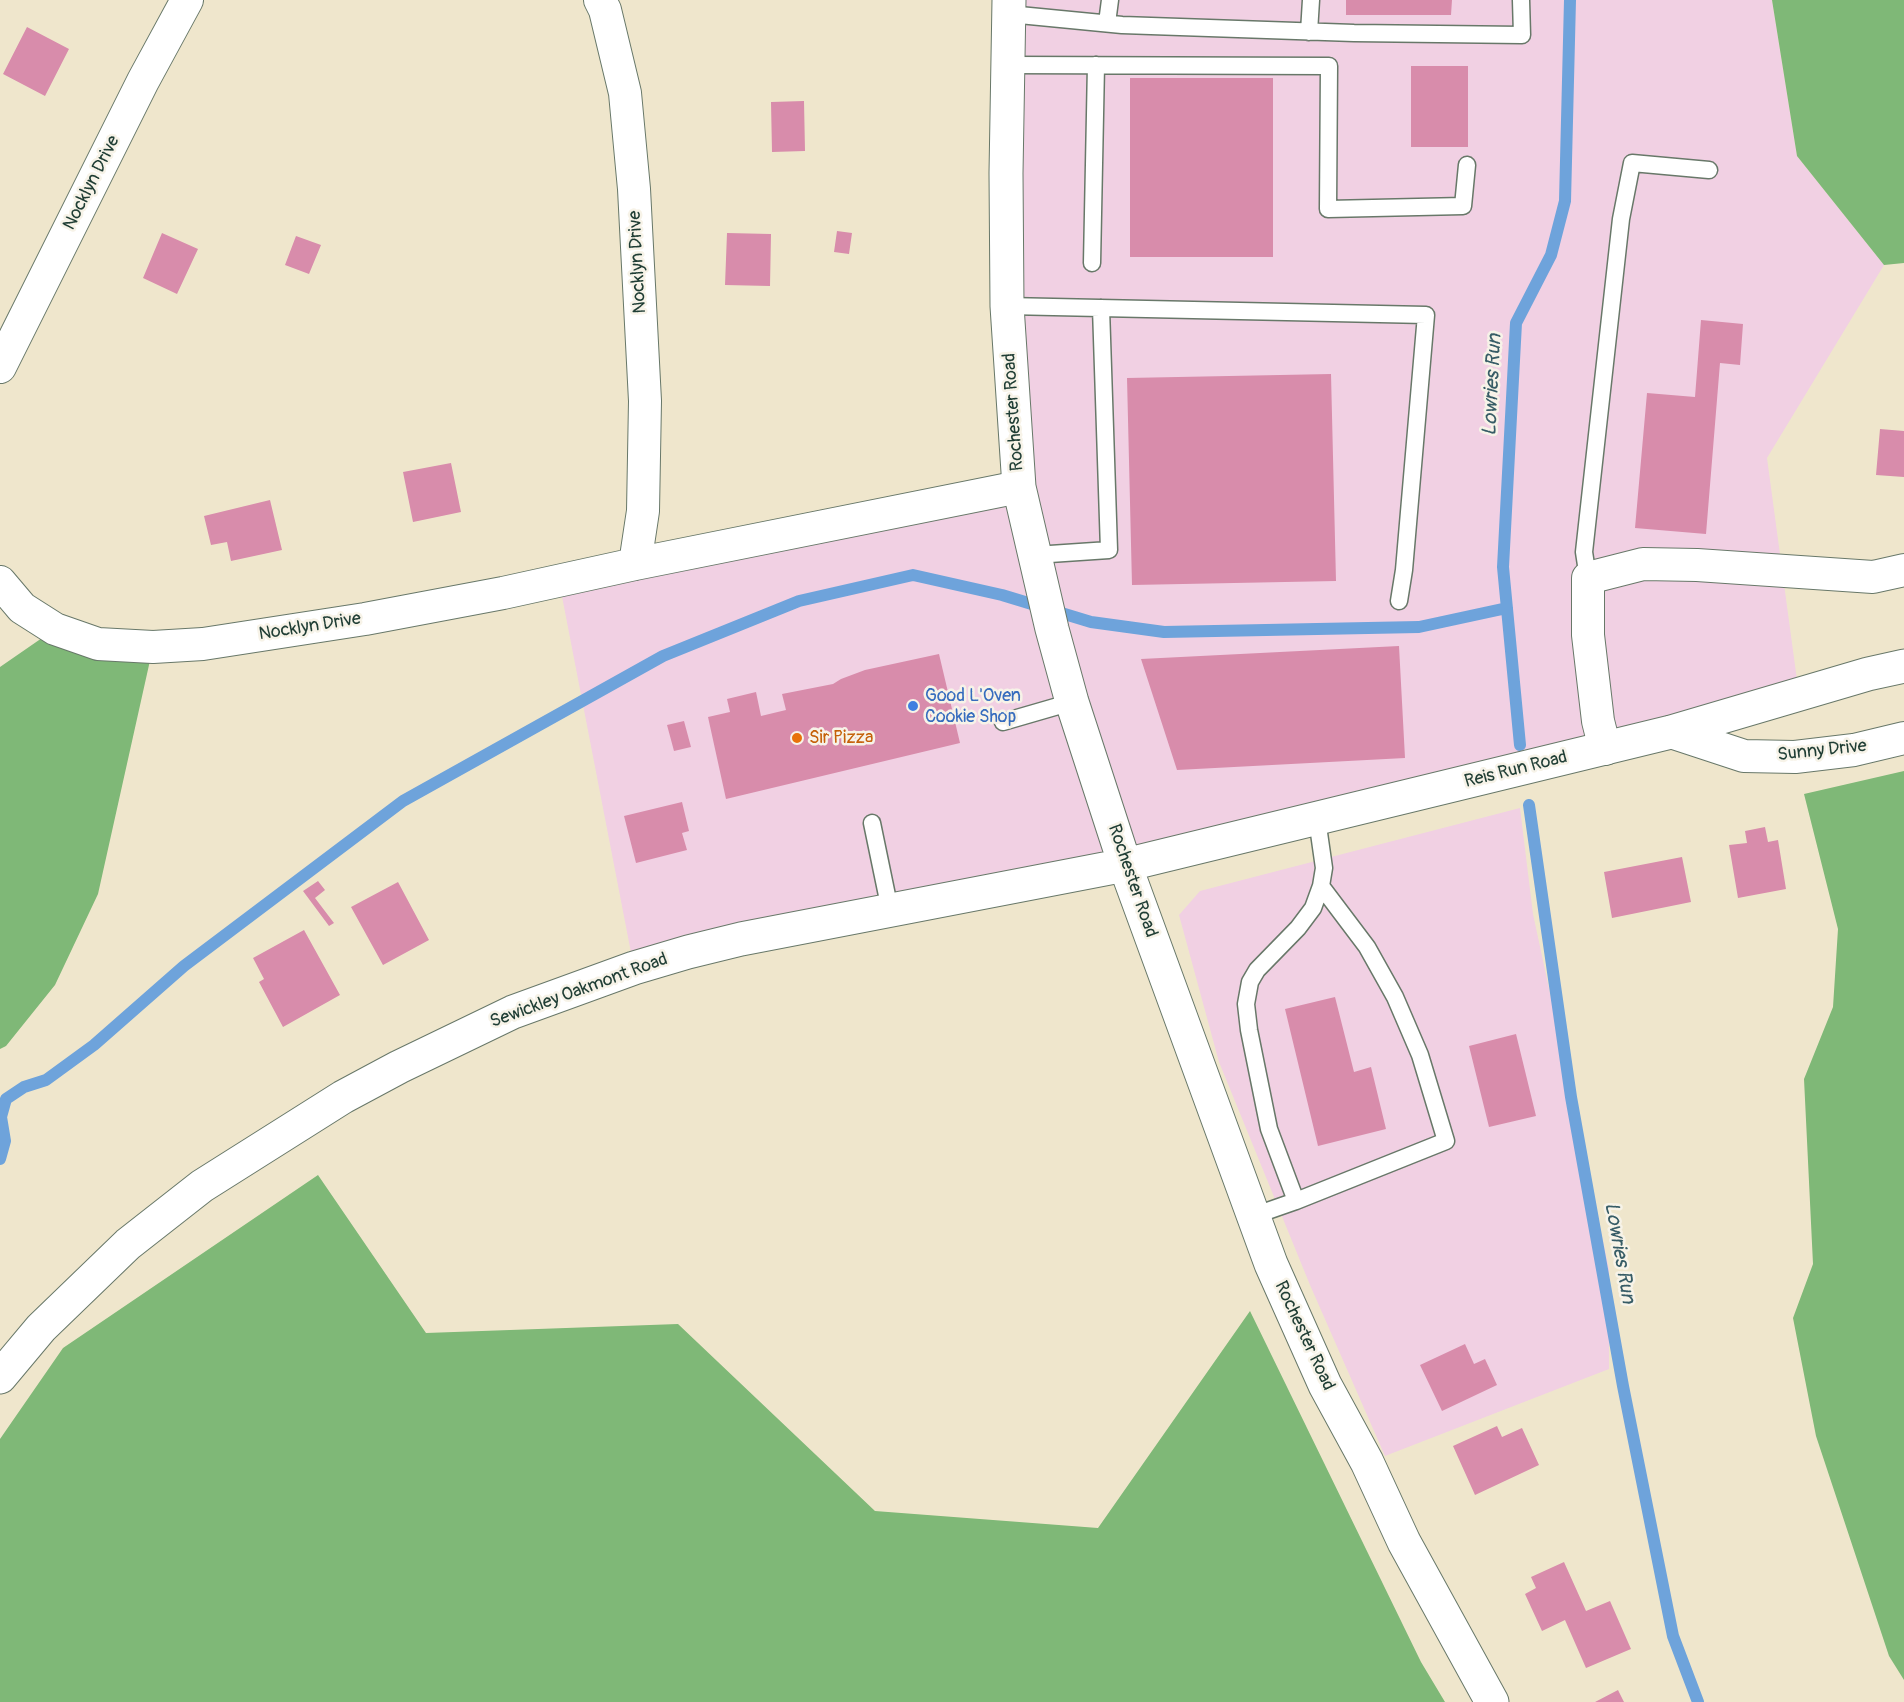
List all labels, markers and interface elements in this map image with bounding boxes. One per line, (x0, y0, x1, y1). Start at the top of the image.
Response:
street label: Nocklyn Drive (59, 132, 125, 234)
street label: Nocklyn Drive (625, 210, 651, 314)
water label: Lowries Run (1478, 333, 1508, 437)
street label: Rochester Road (999, 352, 1029, 472)
street label: Nocklyn Drive (257, 608, 363, 646)
place label: Good L'Oven Cookie Shop (925, 685, 1021, 728)
marker: Good L'Oven Cookie Shop (906, 699, 920, 713)
place label: Sir Pizza (809, 727, 873, 749)
marker: Sir Pizza (790, 731, 804, 745)
street label: Sunny Drive (1776, 736, 1868, 766)
street label: Reis Run Road (1462, 747, 1570, 793)
street label: Rochester Road (1103, 822, 1161, 940)
street label: Sewickley Oakmont Road (487, 949, 671, 1033)
water label: Lowries Run (1598, 1201, 1640, 1305)
street label: Rochester Road (1269, 1278, 1339, 1394)

